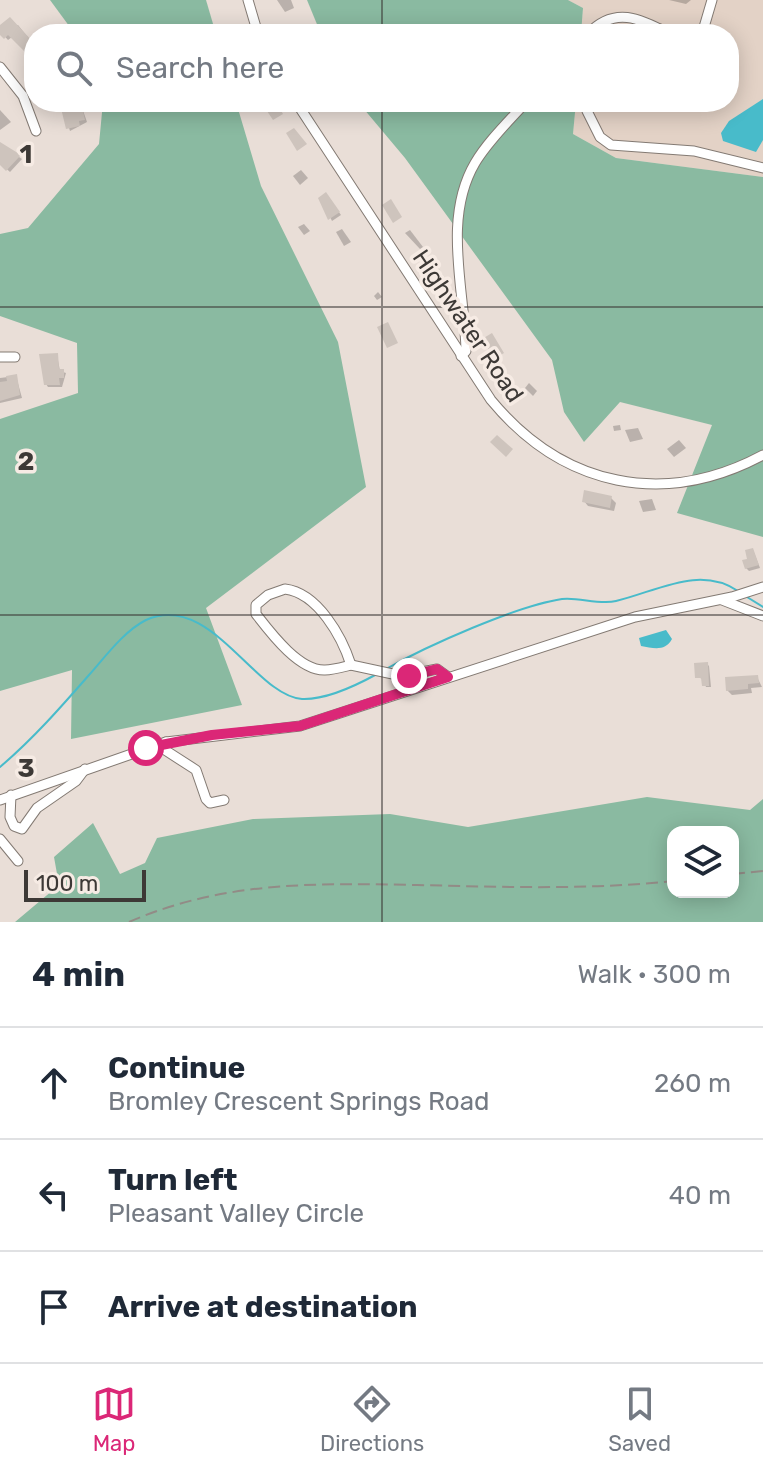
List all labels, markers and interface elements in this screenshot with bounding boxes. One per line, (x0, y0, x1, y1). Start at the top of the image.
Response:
search box (24, 24, 739, 112)
icon: search (52, 46, 96, 90)
text: Search here (116, 50, 284, 86)
text: 1 (20, 139, 32, 170)
street label: Highwater Road (407, 244, 529, 408)
text: 2 (18, 446, 34, 477)
route end (391, 658, 427, 694)
route start (128, 730, 164, 766)
text: 3 (17, 753, 35, 784)
map controls (667, 826, 739, 898)
button: layers (667, 826, 739, 898)
scale bar (24, 866, 146, 902)
text: 100 m (36, 870, 98, 897)
text: 4 min (32, 954, 125, 995)
text: Walk · 300 m (577, 959, 731, 990)
text: Continue (108, 1050, 245, 1086)
icon: ahead (32, 1061, 76, 1105)
text: 260 m (654, 1068, 731, 1099)
text: Bromley Crescent Springs Road (108, 1086, 490, 1117)
text: Turn left (108, 1162, 238, 1198)
icon: left (32, 1173, 76, 1217)
text: 40 m (669, 1180, 731, 1211)
text: Pleasant Valley Circle (108, 1198, 364, 1229)
icon: arrive (32, 1285, 76, 1329)
text: Arrive at destination (108, 1289, 418, 1325)
tab: Map (92, 1382, 136, 1457)
tab: Directions (320, 1382, 424, 1457)
tab: Saved (608, 1382, 671, 1457)

